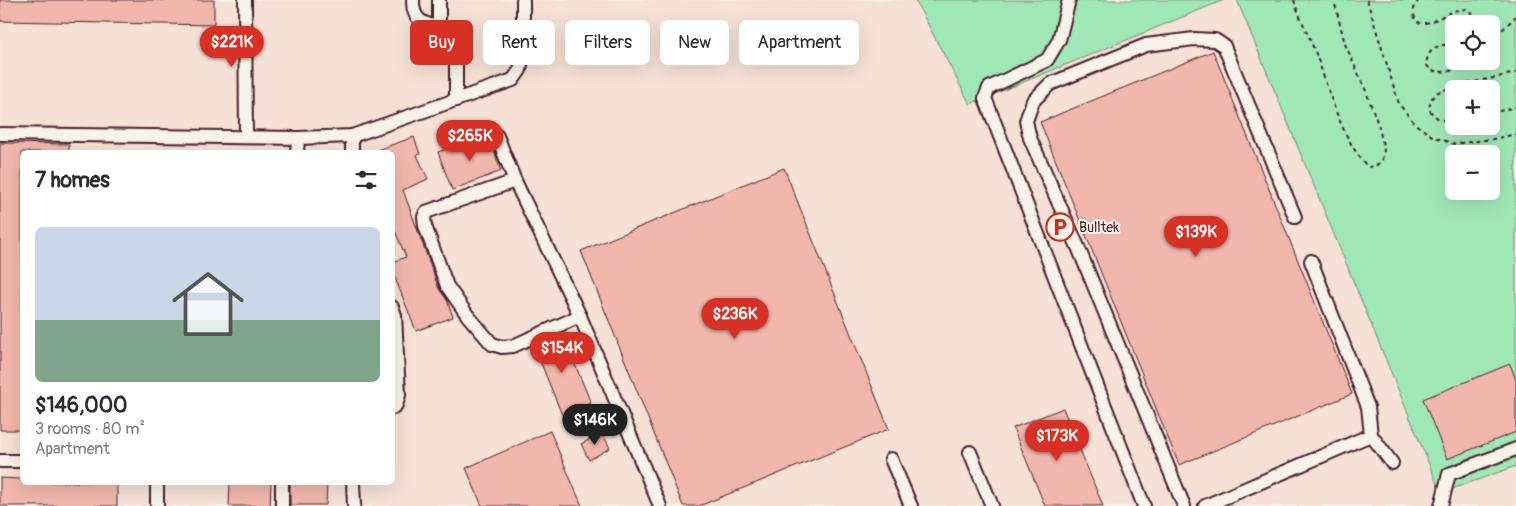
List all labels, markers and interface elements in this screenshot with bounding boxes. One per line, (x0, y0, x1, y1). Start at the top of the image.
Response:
map controls (1445, 15, 1500, 200)
button: locate (1445, 15, 1500, 70)
chip: Buy (410, 20, 473, 65)
chip: Rent (483, 20, 555, 65)
chip: Filters (565, 20, 650, 65)
chip: New (660, 20, 729, 65)
chip: Apartment (739, 20, 859, 65)
pin: $221K (197, 26, 267, 68)
text: $221K (211, 32, 253, 52)
button: + (1445, 80, 1500, 135)
pin: $265K (435, 120, 505, 162)
text: $265K (447, 126, 493, 146)
button: − (1445, 145, 1500, 200)
icon: filters (352, 166, 380, 194)
text: 7 homes (35, 167, 110, 194)
parking icon: Bulltek (1045, 212, 1075, 242)
pin: $139K (1161, 216, 1231, 258)
place label: Bulltek (1079, 219, 1119, 236)
text: $139K (1175, 222, 1217, 242)
icon: home (163, 259, 253, 349)
pin: $236K (700, 298, 770, 340)
text: $236K (712, 304, 758, 324)
pin: $154K (527, 332, 597, 374)
text: $154K (541, 338, 583, 358)
text: $146,000 (35, 392, 127, 419)
pin: $146K (560, 404, 630, 446)
text: $146K (573, 410, 617, 430)
text: 3 rooms · 80 m² (35, 419, 145, 439)
pin: $173K (1022, 420, 1092, 462)
text: $173K (1036, 426, 1078, 446)
text: Apartment (35, 439, 110, 459)

